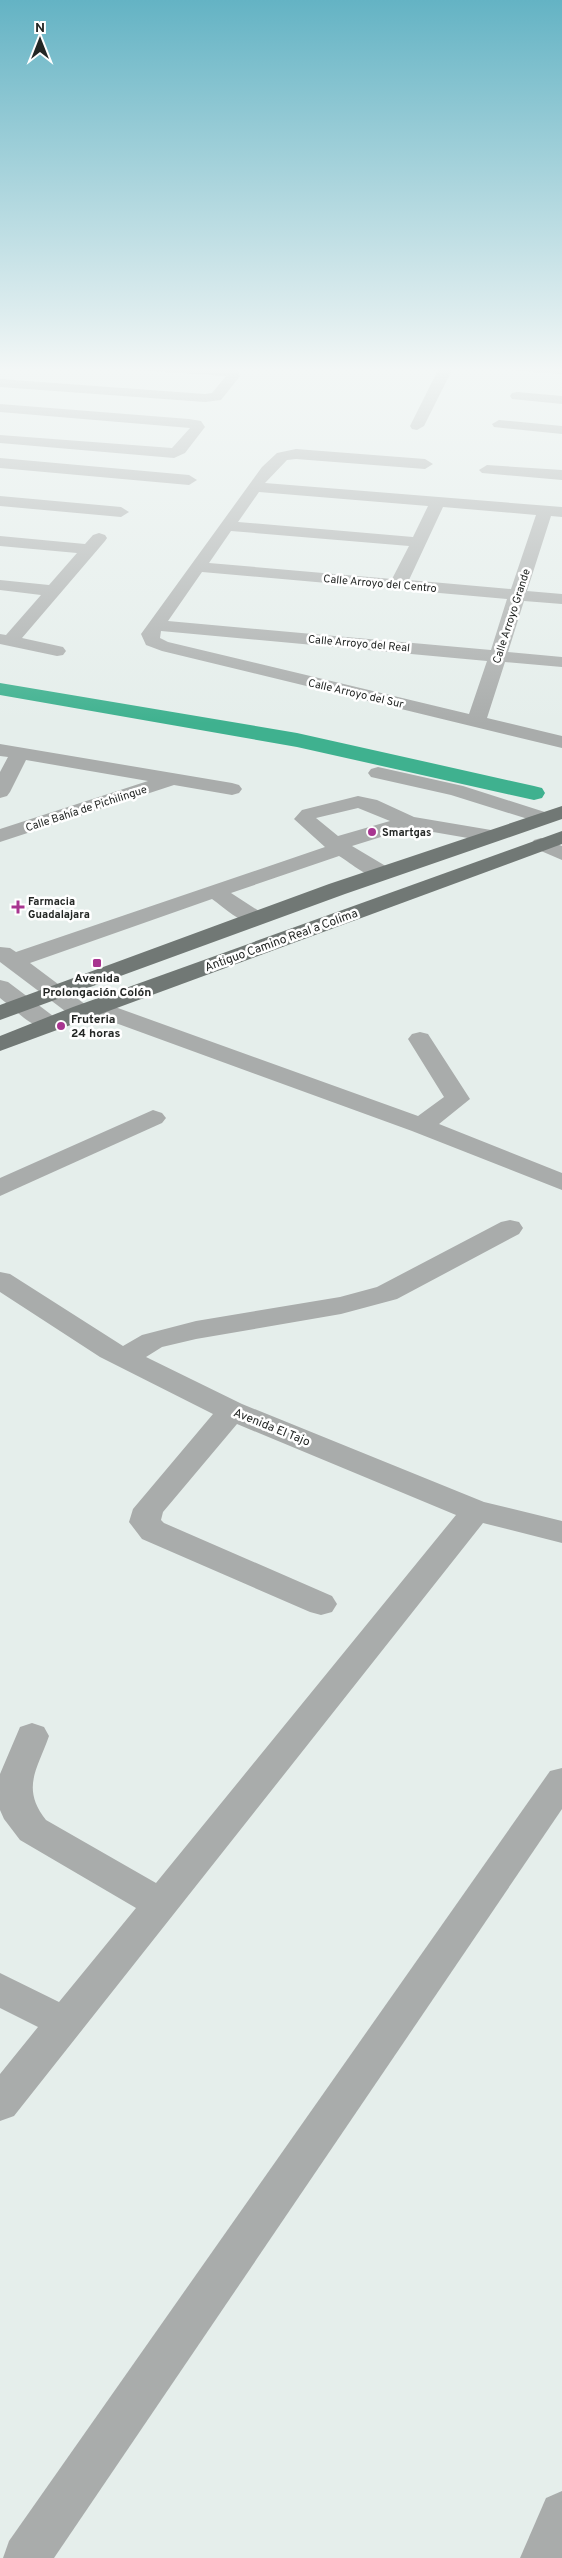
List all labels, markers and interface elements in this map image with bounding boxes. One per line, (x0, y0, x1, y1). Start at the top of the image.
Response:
north arrow (15, 15, 65, 65)
text: N (35, 20, 45, 37)
street label: Calle Arroyo Grande (490, 567, 534, 666)
street label: Calle Arroyo del Centro (323, 572, 437, 596)
street label: Calle Arroyo del Real (307, 633, 410, 655)
street label: Calle Arroyo del Sur (307, 676, 406, 712)
street label: Calle Bahía de Pichilingue (24, 783, 149, 835)
marker: Smartgas (366, 826, 378, 838)
place label: Smartgas (382, 826, 431, 840)
place label: Farmacia Guadalajara (28, 895, 90, 922)
marker: Farmacia Guadalajara (12, 901, 24, 913)
street label: Antiguo Camino Real a Colima (203, 906, 360, 976)
marker: Avenida Prolongación Colón (91, 957, 103, 969)
place label: Avenida Prolongación Colón (43, 971, 151, 1001)
place label: Fruteria 24 horas (71, 1012, 120, 1042)
marker: Fruteria 24 horas (55, 1020, 67, 1032)
street label: Avenida El Tajo (231, 1405, 313, 1451)

